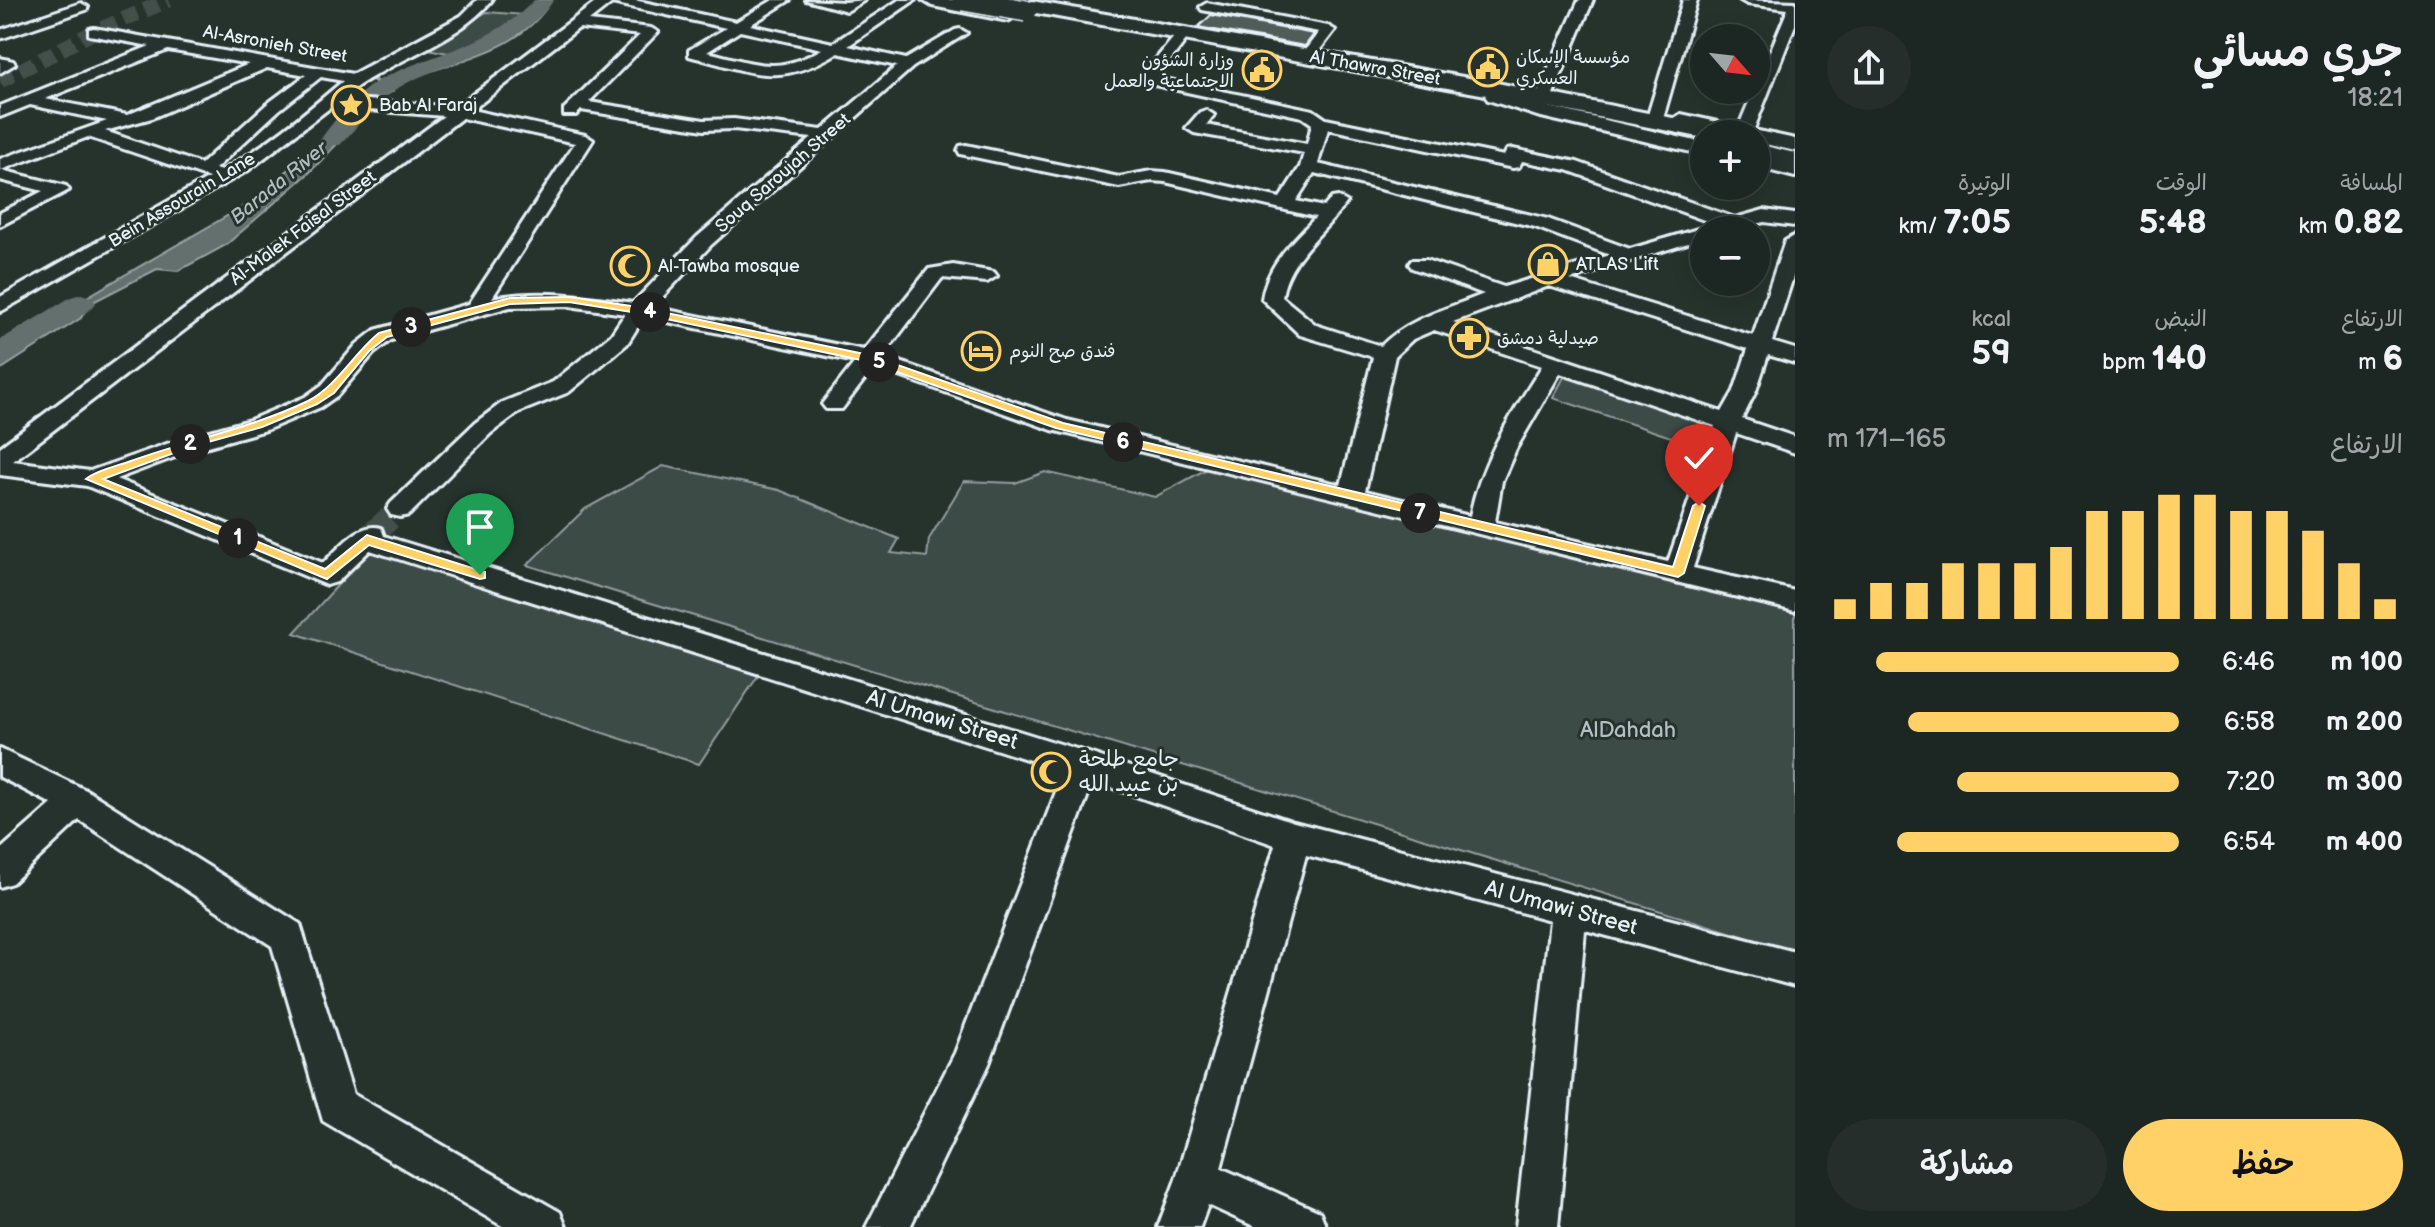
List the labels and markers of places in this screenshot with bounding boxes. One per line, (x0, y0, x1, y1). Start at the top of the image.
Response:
public building icon: مؤسسة الإسكان العسكري (1467, 46, 1509, 88)
place label: مؤسسة الإسكان العسكري (1516, 47, 1630, 91)
public building icon: وزارة الشؤون الاجتماعية والعمل (1241, 49, 1283, 91)
place label: وزارة الشؤون الاجتماعية والعمل (1104, 50, 1234, 92)
place icon: Bab Al Faraj (330, 84, 372, 126)
place label: Bab Al Faraj (379, 95, 477, 116)
shop icon: ATLAS Lift (1527, 243, 1569, 285)
mosque icon: Al-Tawba mosque (609, 245, 651, 287)
place label: ATLAS Lift (1576, 254, 1659, 275)
place label: Al-Tawba mosque (658, 256, 800, 277)
pin: 4 (630, 292, 670, 332)
pin: 3 (391, 307, 431, 347)
pharmacy icon: صيدلية دمشق (1448, 317, 1490, 359)
place label: صيدلية دمشق (1497, 328, 1599, 349)
hotel icon: فندق صح النوم (960, 330, 1002, 372)
place label: فندق صح النوم (1009, 341, 1115, 365)
pin: 5 (859, 342, 899, 382)
pin: 6 (1103, 422, 1143, 462)
pin: 2 (170, 424, 210, 464)
pin (1665, 424, 1733, 506)
pin (446, 493, 514, 575)
pin: 7 (1400, 493, 1440, 533)
pin: 1 (218, 518, 258, 558)
place label: جامع طلحة بن عبيد الله (1079, 746, 1179, 798)
mosque icon: جامع طلحة بن عبيد الله (1030, 751, 1072, 793)

